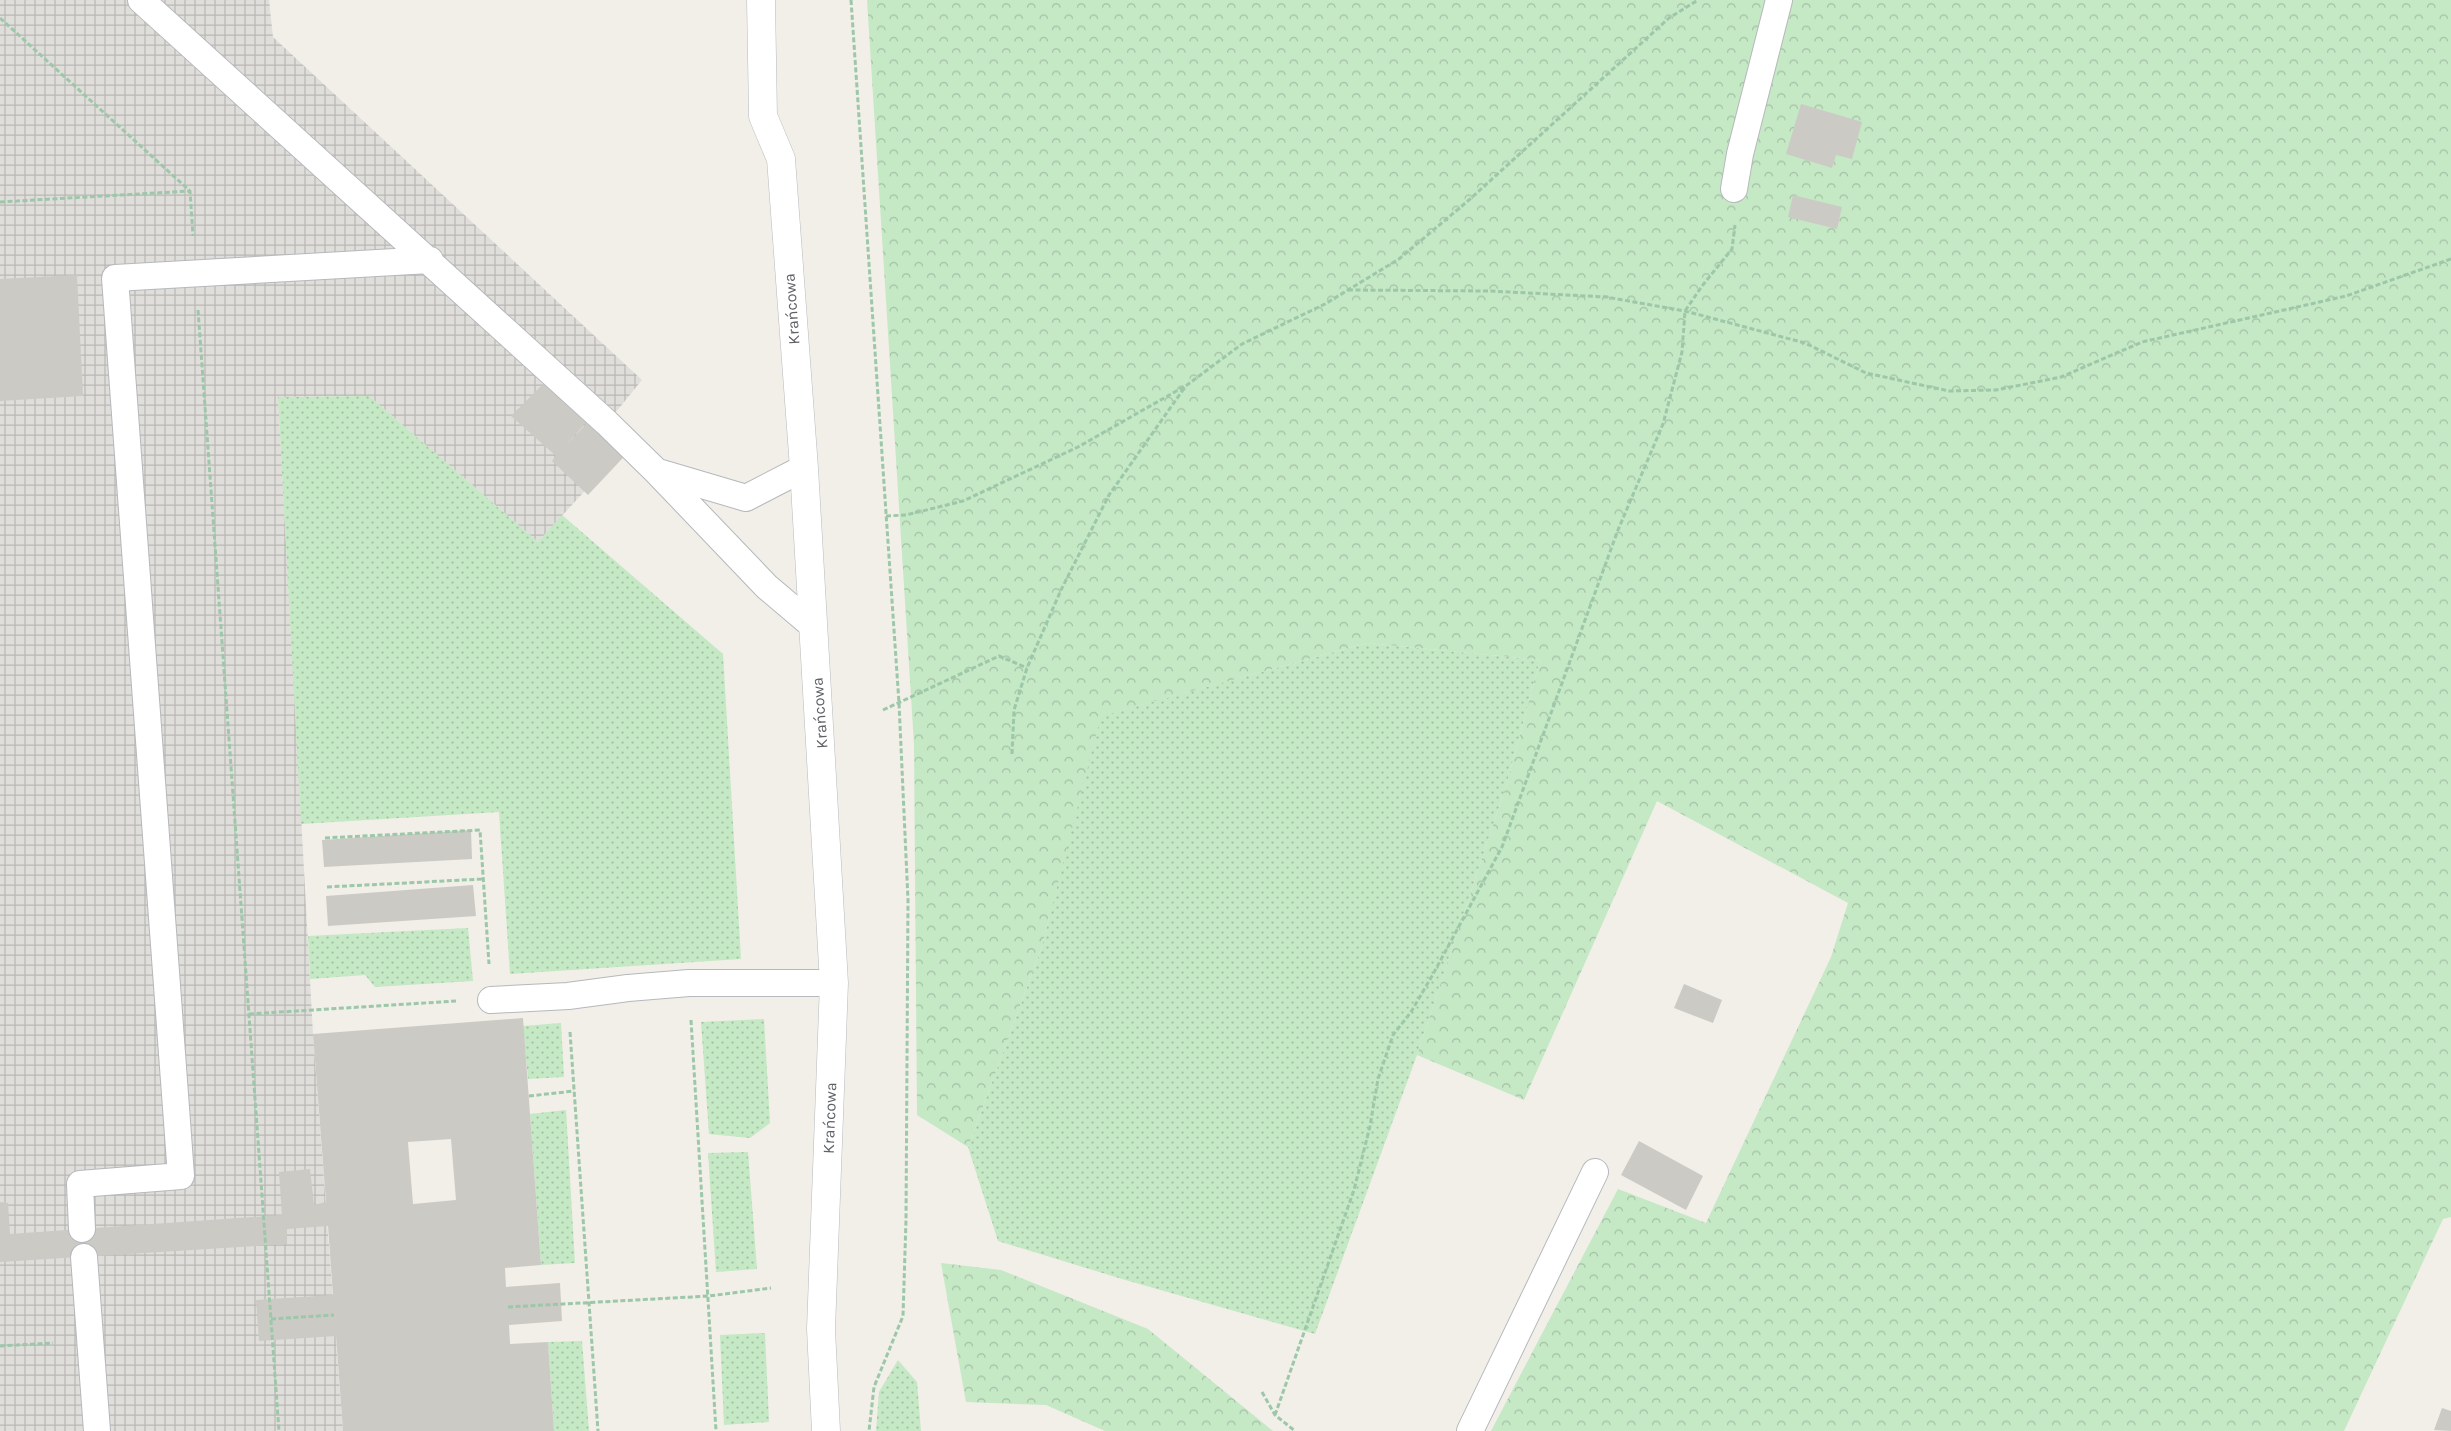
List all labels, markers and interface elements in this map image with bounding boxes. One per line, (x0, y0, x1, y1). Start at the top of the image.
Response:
street label: Krańcowa (780, 273, 803, 345)
street label: Krańcowa (808, 677, 831, 749)
street label: Krańcowa (819, 1082, 840, 1154)

